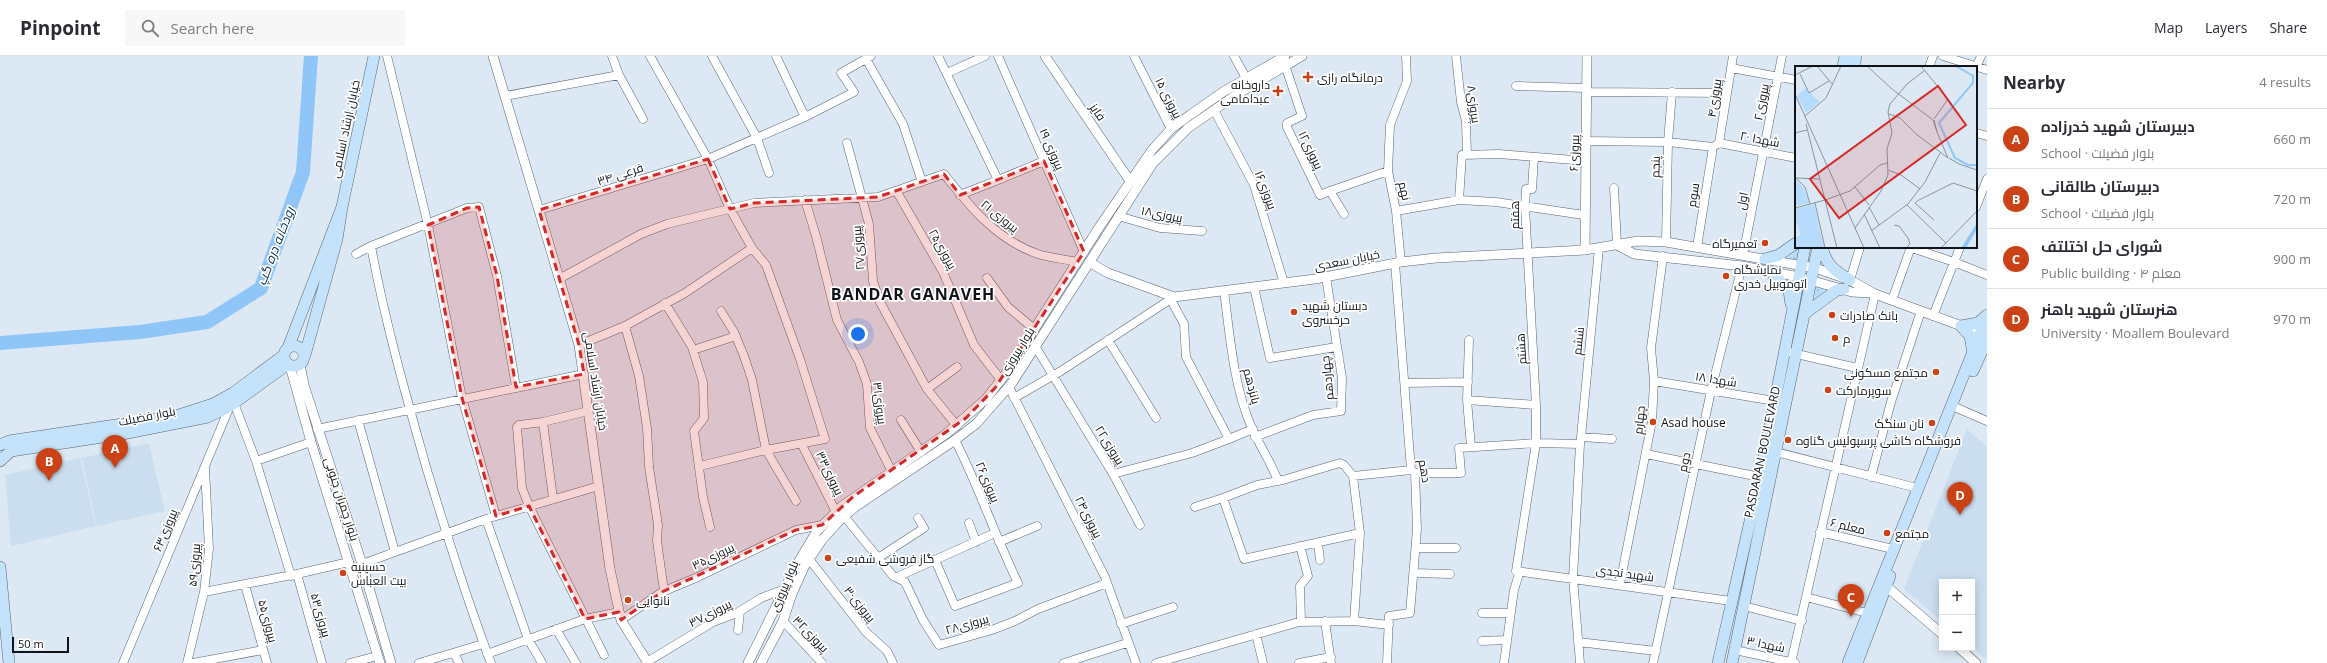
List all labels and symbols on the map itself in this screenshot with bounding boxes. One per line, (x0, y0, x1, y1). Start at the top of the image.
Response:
inset map (1795, 66, 1977, 248)
place label: درمانگاه رازی (1317, 69, 1383, 86)
marker: درمانگاه رازی (1302, 71, 1314, 83)
street label: پیروزی ۱۵ (1151, 74, 1187, 123)
place label: داروخانه عبدامامی (1220, 76, 1270, 107)
street label: پیروزی۴ (1703, 77, 1727, 119)
street label: خیابان ارشاد اسلامی (326, 78, 364, 180)
street label: پیروزی۲ (1749, 81, 1774, 122)
street label: پیروزی۸ (1462, 84, 1485, 125)
marker: داروخانه عبدامامی (1273, 86, 1283, 96)
street label: فایز (1085, 99, 1110, 124)
street label: پیروزی ۱۹ (1034, 126, 1069, 174)
street label: شهدا ۲۰ (1739, 127, 1781, 151)
street label: پیروزی۱۲ (1294, 128, 1328, 173)
street label: پیروزی۶ (1565, 134, 1584, 172)
street label: پنجم (1646, 155, 1665, 178)
street label: فرعی ۳۴ (595, 159, 645, 189)
street label: پیروزی۱۶ (1250, 168, 1281, 213)
street label: نهم (1395, 180, 1415, 202)
street label: سوم (1683, 182, 1703, 208)
street label: اول (1732, 191, 1752, 211)
street label: پیروزی ۲۱ (977, 196, 1023, 238)
street label: هفتم (1506, 201, 1523, 229)
street label: پیروزی۱۸ (1140, 202, 1185, 227)
water label: رودخانه دره گپ (252, 203, 299, 288)
street label: پیروزی۲۷ (848, 224, 869, 271)
street label: پیروزی۲۵ (924, 226, 961, 273)
place label: تعمیرگاه (1712, 235, 1758, 252)
marker: تعمیرگاه (1760, 238, 1770, 248)
street label: خیابان سعدی (1313, 245, 1381, 275)
place label: نمایشگاه اتوموبیل خدری (1734, 261, 1807, 292)
marker: نمایشگاه اتوموبیل خدری (1721, 271, 1731, 281)
district label: BANDAR GANAVEH (831, 283, 995, 305)
place label: دبستان شهید حرخسروی (1302, 297, 1367, 328)
marker: دبستان شهید حرخسروی (1289, 307, 1299, 317)
place label: بانک صادرات (1840, 307, 1898, 324)
marker: بانک صادرات (1827, 310, 1837, 320)
your location (848, 324, 868, 344)
street label: بلوار پیروزی (995, 324, 1039, 379)
street label: ششم (1568, 326, 1588, 356)
street label: خیابان ارشاد اسلامی (580, 330, 612, 432)
place label: م (1843, 330, 1851, 347)
street label: هشتم (1511, 333, 1531, 365)
marker: م (1830, 333, 1840, 343)
street label: چهاردهم (1316, 355, 1339, 401)
place label: مجتمع مسکونی (1844, 364, 1928, 381)
street label: پانزدهم (1238, 366, 1265, 407)
street label: شهدا ۱۸ (1694, 367, 1738, 391)
marker: مجتمع مسکونی (1931, 367, 1941, 377)
street label: پیروزی۳۱ (868, 381, 891, 426)
place label: سوپرمارکت (1836, 382, 1891, 400)
street label: PASDARAN BOULEVARD (1740, 384, 1784, 520)
marker: سوپرمارکت (1823, 385, 1833, 395)
street label: بلوار فضیلت (117, 402, 177, 430)
street label: چهارم (1629, 405, 1650, 435)
place label: Asad house (1661, 414, 1726, 431)
place label: نان سنگک (1874, 415, 1924, 432)
marker: Asad house (1648, 417, 1658, 427)
marker: نان سنگک (1927, 418, 1937, 428)
street label: پیروزی۲۲ (1090, 422, 1129, 469)
place label: فروشگاه کاشی پرسپولیس گناوه (1796, 432, 1961, 450)
pin: A (102, 435, 128, 468)
marker: فروشگاه کاشی پرسپولیس گناوه (1783, 435, 1793, 445)
pin: B (36, 448, 62, 481)
street label: پیروزی۳۳ (811, 448, 848, 499)
street label: دوم (1674, 450, 1694, 473)
street label: بلوار چمران جنوبی (320, 455, 364, 543)
street label: دهم (1415, 458, 1435, 484)
street label: پیروزی۲۶ (971, 459, 1005, 506)
pin: D (1947, 482, 1973, 515)
street label: پیروزی۲۴ (1070, 493, 1107, 542)
street label: پیروزی۶۳ (148, 505, 183, 554)
street label: معلم ۶ (1829, 513, 1867, 539)
place label: مجتمع (1895, 525, 1929, 542)
marker: مجتمع (1882, 528, 1892, 538)
street label: پیروزی۳۵ (689, 538, 738, 575)
street label: پیروزی۵۹ (184, 542, 205, 588)
place label: گاز فروشی شفیعی (836, 550, 934, 567)
marker: گاز فروشی شفیعی (823, 553, 833, 563)
place label: حسینیه بیت العباس (351, 558, 406, 589)
street label: بلوار پیروزی (766, 558, 803, 615)
street label: شهید نجدی (1595, 561, 1655, 585)
marker: حسینیه بیت العباس (338, 568, 348, 578)
street label: پیروزی۳۰ (840, 582, 880, 627)
pin: C (1838, 584, 1864, 617)
street label: پیروزی۵۳ (306, 591, 336, 640)
place label: نانوایی (636, 592, 670, 609)
marker: نانوایی (623, 595, 633, 605)
street label: پیروزی۳۷ (685, 595, 736, 632)
street label: پیروزی۵۵ (253, 598, 282, 645)
street label: پیروزی۲۸ (943, 609, 992, 639)
street label: پیروزی۳۲ (788, 612, 833, 657)
street label: شهدا ۳ (1745, 632, 1787, 656)
scale bar (12, 635, 69, 654)

